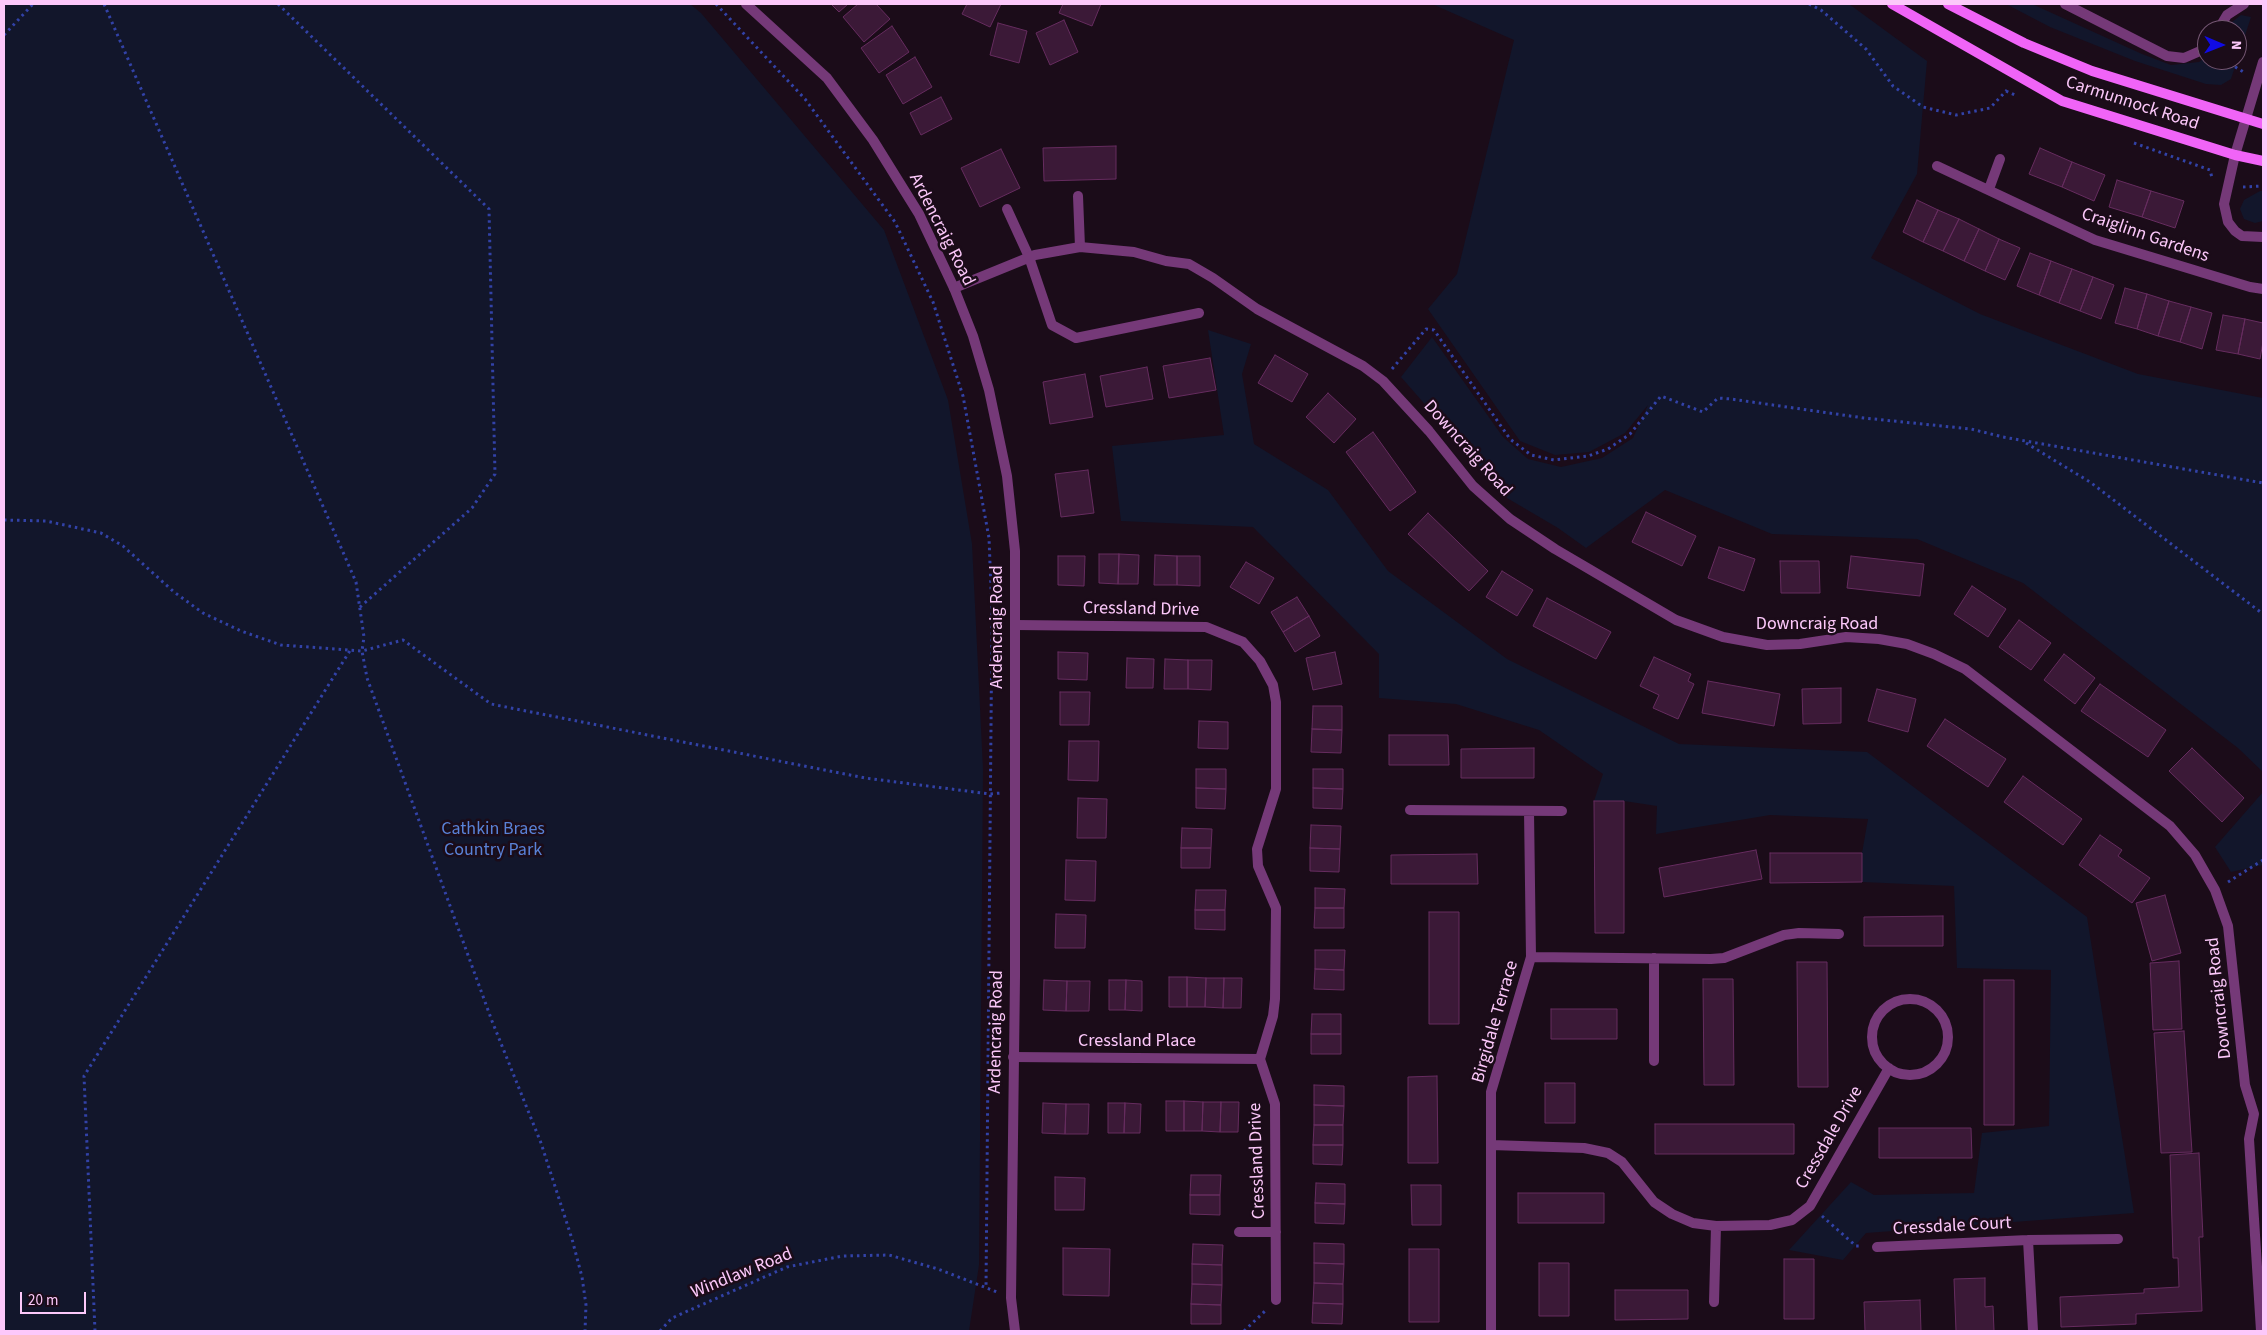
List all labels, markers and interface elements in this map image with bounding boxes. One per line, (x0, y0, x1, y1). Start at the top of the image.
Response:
north arrow (2197, 20, 2247, 70)
text: N (2226, 40, 2246, 50)
street label: Carmunnock Road (2063, 72, 2201, 136)
street label: Ardencraig Road (903, 170, 979, 290)
street label: Craiglinn Gardens (2078, 204, 2212, 268)
street label: Downcraig Road (1418, 396, 1516, 502)
street label: Ardencraig Road (987, 565, 1009, 689)
street label: Cressland Drive (1083, 598, 1199, 622)
street label: Downcraig Road (1756, 614, 1878, 636)
park label: Cathkin Braes Country Park (441, 819, 545, 862)
street label: Downcraig Road (2203, 936, 2237, 1060)
street label: Birgidale Terrace (1468, 958, 1524, 1086)
street label: Ardencraig Road (985, 970, 1009, 1094)
street label: Cressland Place (1078, 1031, 1196, 1053)
street label: Cressdale Drive (1792, 1083, 1868, 1193)
street label: Cressland Drive (1245, 1102, 1271, 1220)
street label: Cressdale Court (1892, 1213, 2012, 1241)
street label: Windlaw Road (688, 1244, 796, 1304)
scale bar (22, 1282, 89, 1314)
text: 20 m (28, 1290, 58, 1311)

